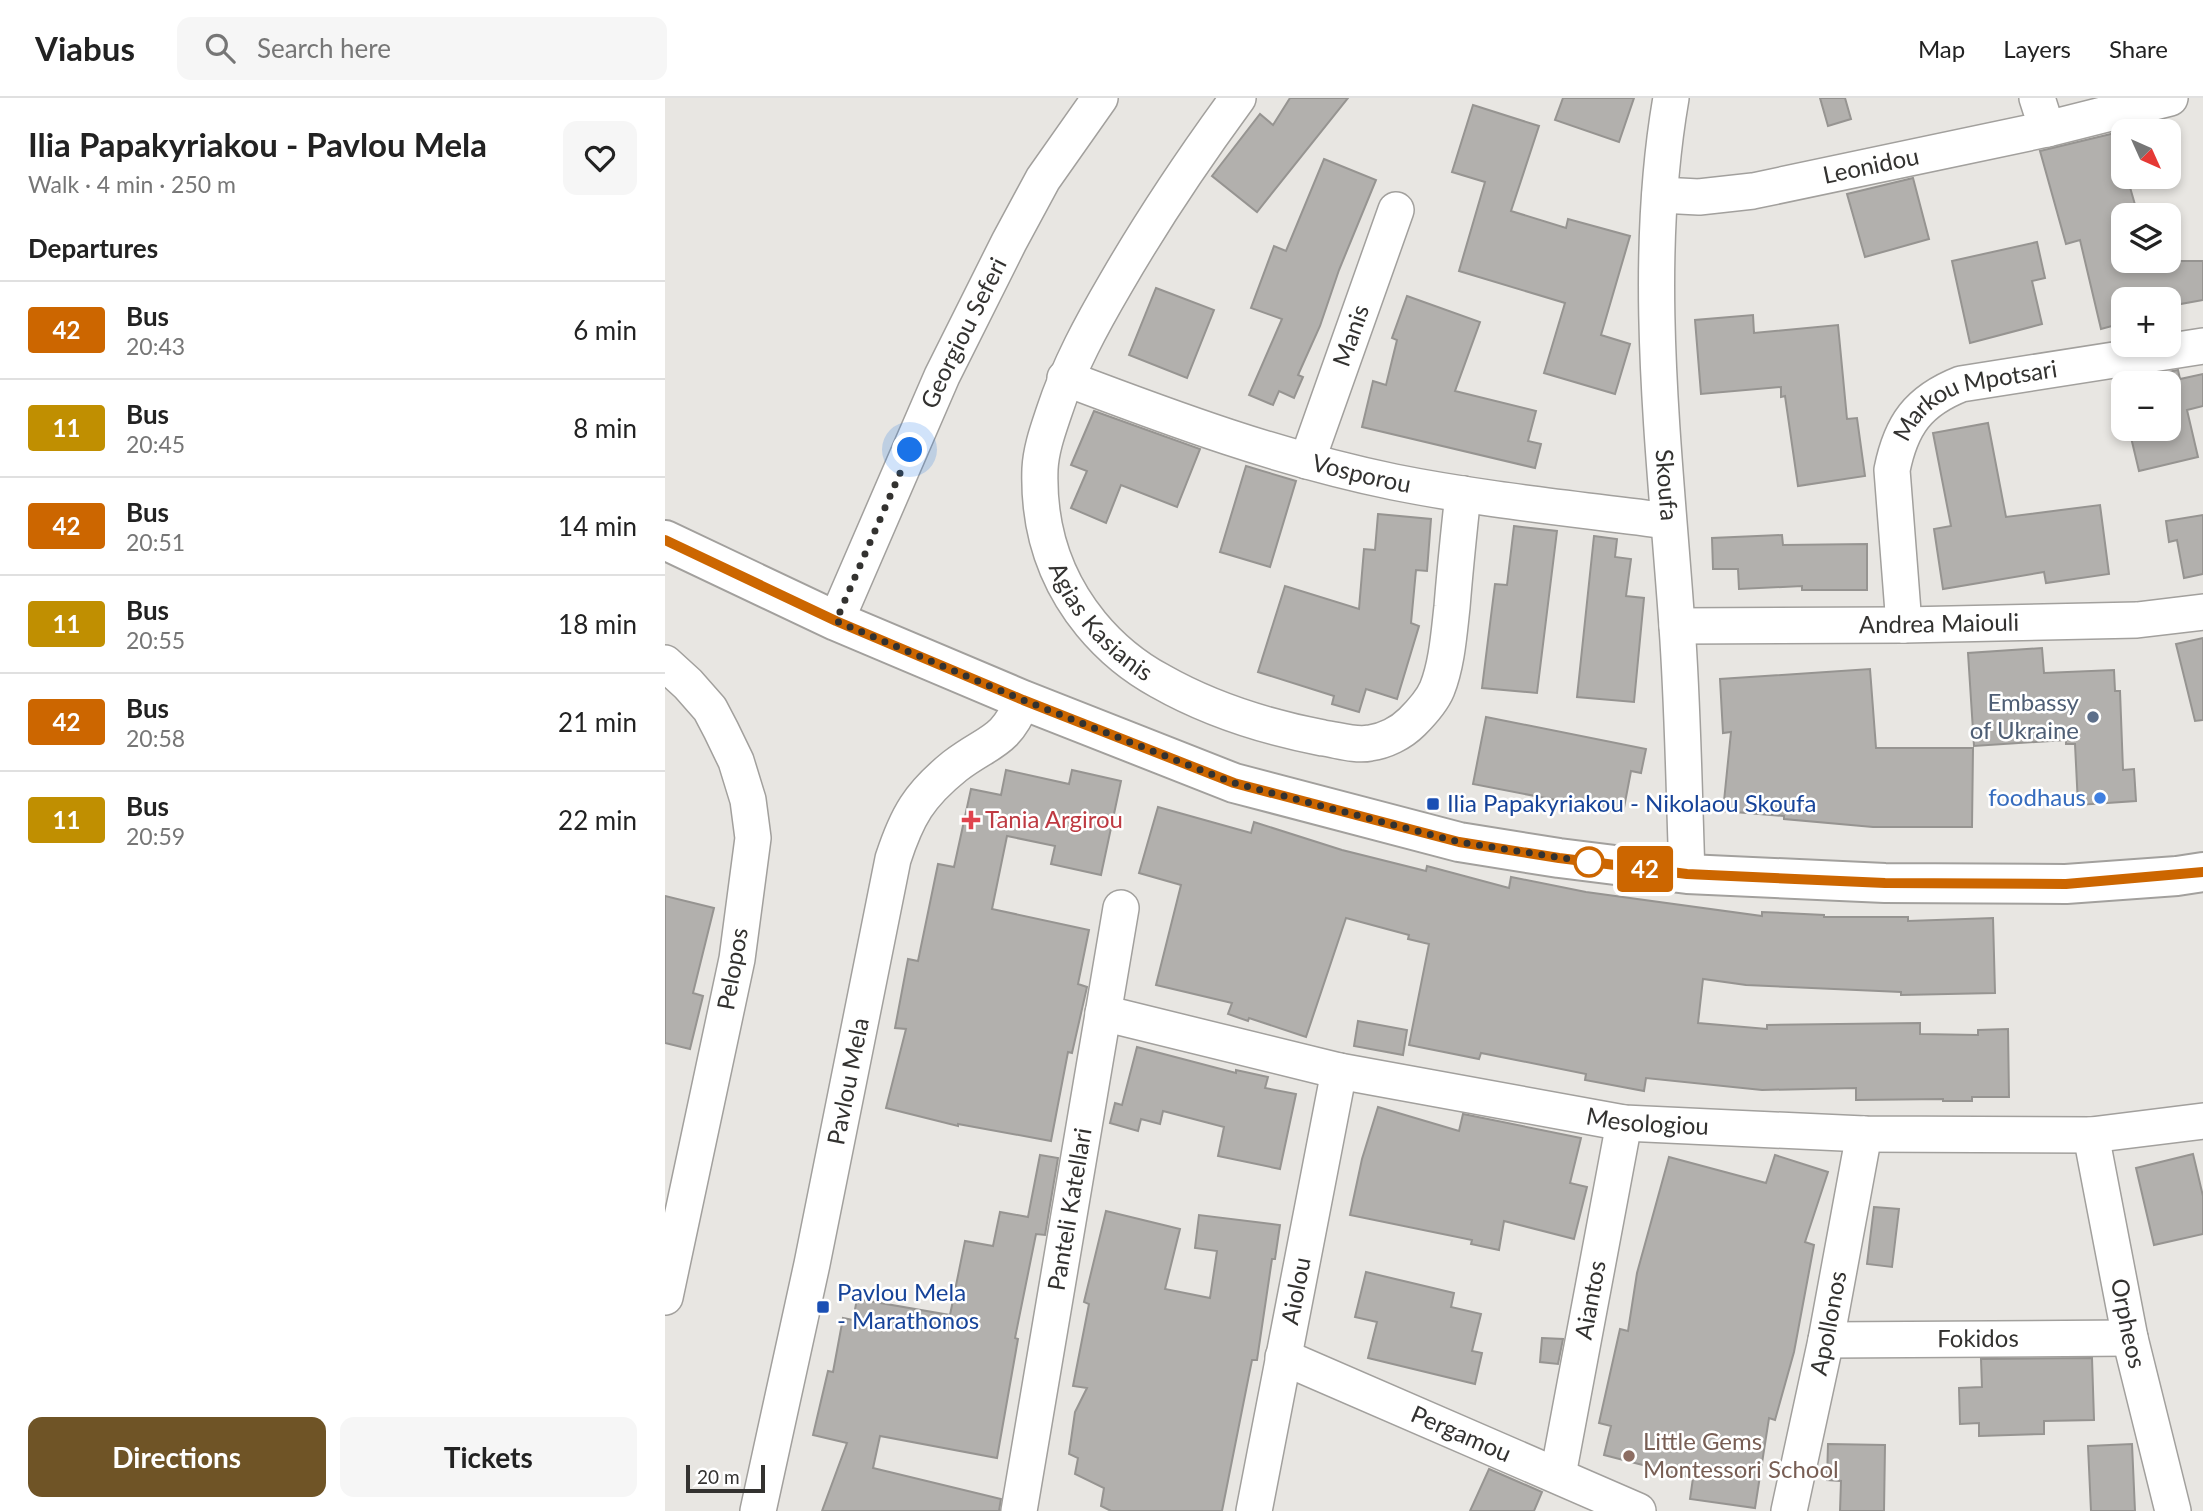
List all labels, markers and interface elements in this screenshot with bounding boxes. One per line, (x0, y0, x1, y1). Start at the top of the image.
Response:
search box (177, 17, 667, 80)
text: Viabus (35, 28, 135, 68)
icon: search (201, 29, 239, 67)
text: Search here (257, 32, 391, 64)
text: Map (1918, 34, 1965, 63)
text: Layers (2003, 34, 2071, 63)
text: Share (2109, 34, 2168, 63)
north arrow (2111, 119, 2181, 189)
map controls (2111, 119, 2181, 441)
button: heart (563, 121, 637, 195)
text: Ilia Papakyriakou - Pavlou Mela (28, 124, 487, 164)
street label: Leonidou (1820, 140, 1921, 189)
text: Walk · 4 min · 250 m (28, 170, 236, 198)
button: layers (2111, 203, 2181, 273)
text: Departures (28, 232, 158, 264)
street label: Georgiou Seferi (914, 252, 1012, 412)
button: + (2111, 287, 2181, 357)
text: Bus (126, 300, 169, 332)
street label: Manis (1326, 300, 1374, 370)
text: 6 min (573, 314, 637, 346)
text: 42 (53, 315, 80, 344)
text: 20:43 (126, 332, 185, 360)
street label: Markou Mpotsari (1886, 353, 2059, 445)
button: − (2111, 371, 2181, 441)
text: Bus (126, 398, 169, 430)
text: 8 min (573, 412, 637, 444)
text: 11 (53, 413, 80, 442)
text: 20:45 (126, 430, 185, 458)
your location (892, 432, 927, 467)
street label: Vosporou (1309, 447, 1414, 498)
street label: Skoufa (1650, 448, 1685, 522)
text: Bus (126, 496, 169, 528)
text: 14 min (558, 510, 637, 542)
text: 42 (53, 511, 80, 540)
text: 20:51 (126, 528, 185, 556)
street label: Agias Kasianis (1044, 558, 1159, 686)
text: Bus (126, 594, 169, 626)
street label: Andrea Maiouli (1859, 607, 2019, 638)
text: 18 min (558, 608, 637, 640)
text: 11 (53, 609, 80, 638)
text: 20:55 (126, 626, 185, 654)
place label: Embassy of Ukraine (1970, 687, 2080, 744)
text: Bus (126, 692, 169, 724)
text: 21 min (558, 706, 637, 738)
text: 42 (53, 707, 80, 736)
marker: Embassy of Ukraine (2085, 709, 2101, 725)
text: 20:58 (126, 724, 185, 752)
place label: foodhaus (1988, 782, 2086, 811)
place label: Ilia Papakyriakou - Nikolaou Skoufa (1447, 788, 1816, 817)
text: Bus (126, 790, 169, 822)
marker: foodhaus (2092, 790, 2108, 806)
marker: Ilia Papakyriakou - Nikolaou Skoufa (1425, 796, 1441, 812)
text: 22 min (558, 804, 637, 836)
place label: Tania Argirou (985, 804, 1123, 833)
text: 11 (53, 805, 80, 834)
marker: Tania Argirou (963, 812, 979, 828)
text: 20:59 (126, 822, 185, 850)
line badge: 42 (1613, 846, 1677, 892)
unlabelled marker (1574, 847, 1604, 877)
text: 42 (1631, 854, 1659, 883)
street label: Pelopos (710, 925, 753, 1012)
street label: Pavlou Mela (820, 1015, 874, 1147)
street label: Mesologiou (1584, 1100, 1709, 1140)
street label: Panteli Katellari (1041, 1125, 1097, 1293)
street label: Aiolou (1274, 1255, 1316, 1327)
street label: Aiantos (1568, 1258, 1611, 1342)
street label: Apollonos (1803, 1268, 1851, 1378)
street label: Orpheos (2106, 1276, 2153, 1371)
place label: Pavlou Mela - Marathonos (837, 1277, 979, 1334)
marker: Pavlou Mela - Marathonos (815, 1299, 831, 1315)
street label: Fokidos (1937, 1323, 2019, 1352)
street label: Pergamou (1407, 1398, 1516, 1467)
button: Directions (28, 1417, 326, 1497)
button: Tickets (340, 1417, 637, 1497)
place label: Little Gems Montessori School (1643, 1426, 1839, 1483)
marker: Little Gems Montessori School (1621, 1448, 1637, 1464)
scale bar (686, 1462, 765, 1494)
text: 20 m (697, 1465, 740, 1488)

